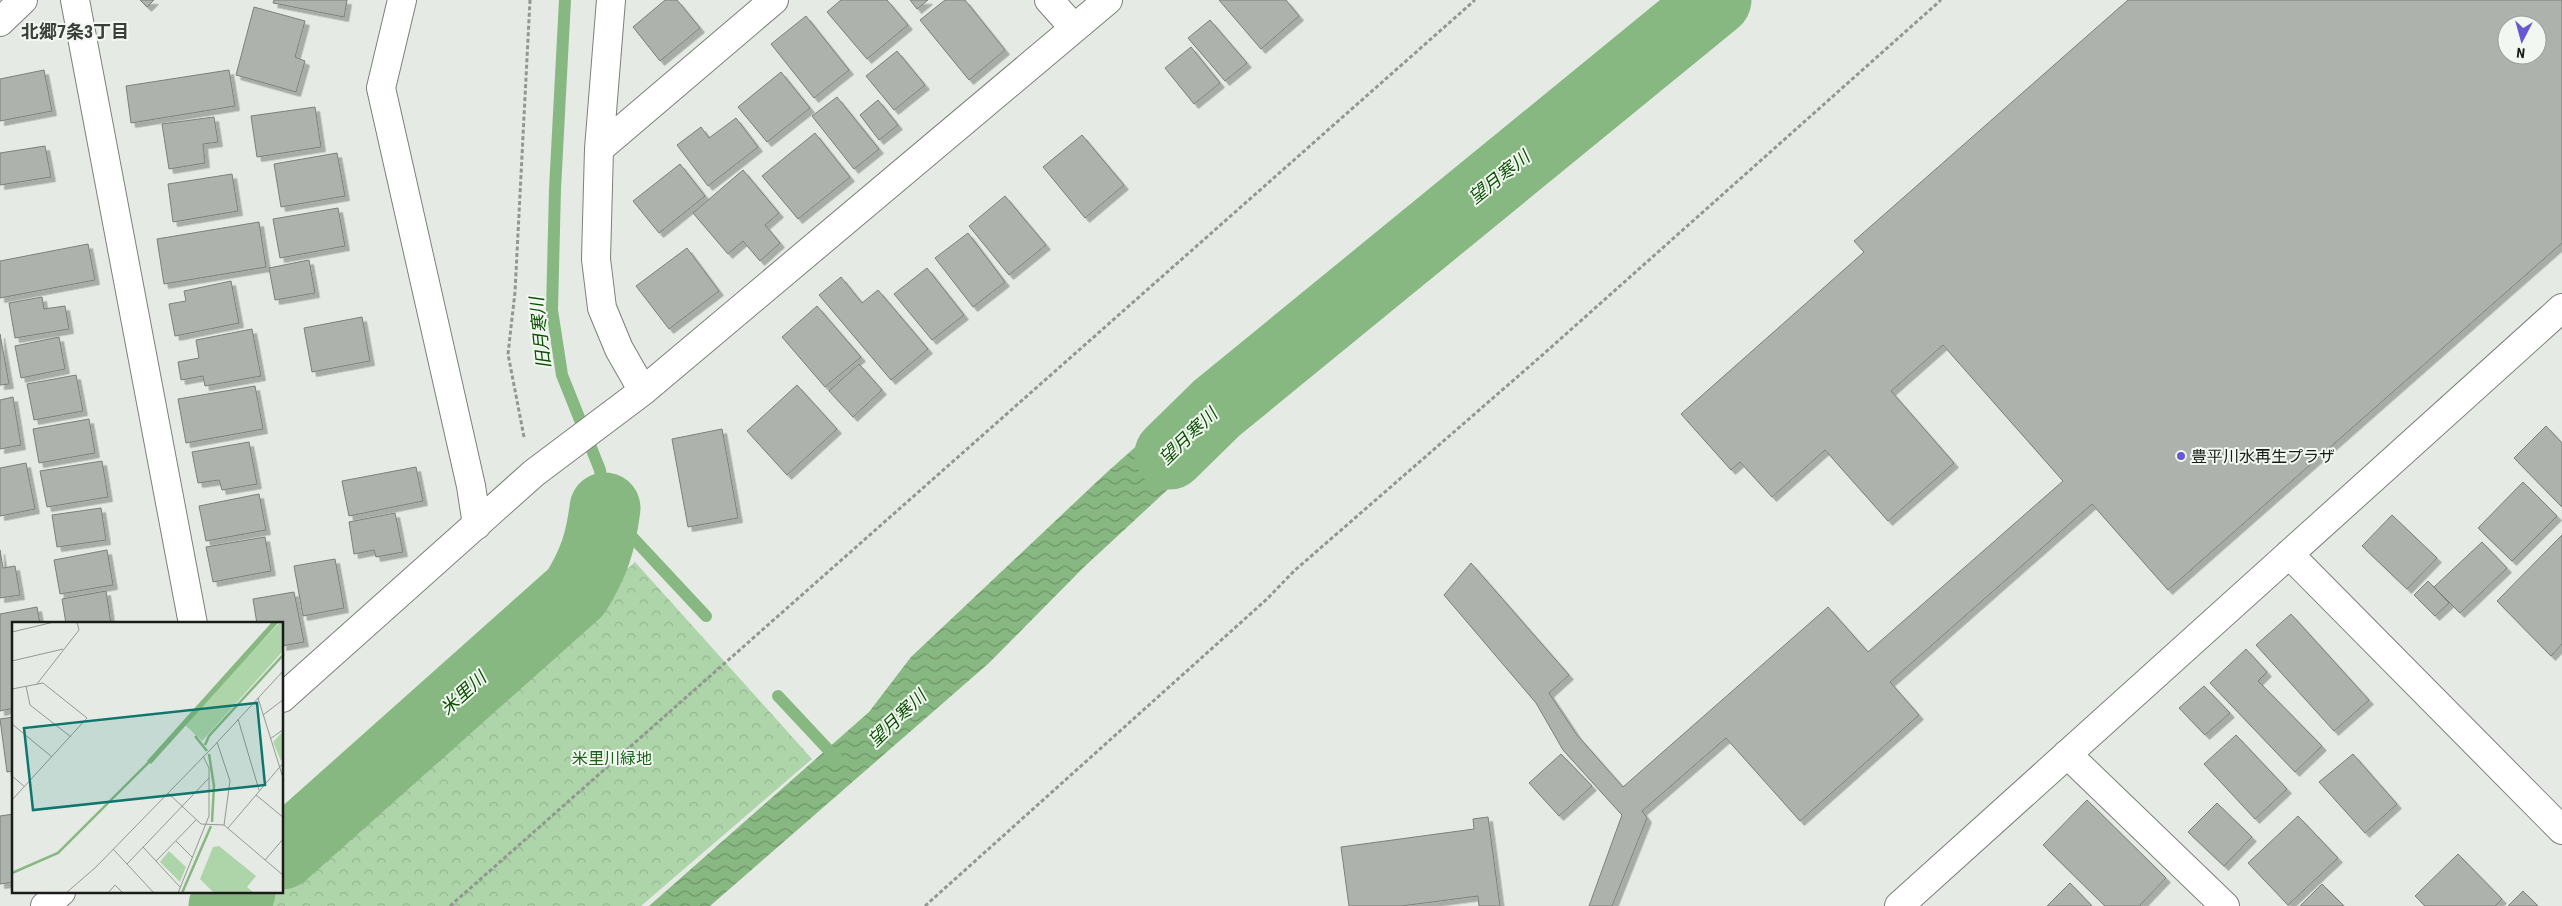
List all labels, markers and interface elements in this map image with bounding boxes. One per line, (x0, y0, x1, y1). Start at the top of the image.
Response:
north arrow (2497, 15, 2547, 65)
district label: 北郷7条3丁目 (21, 21, 129, 42)
text: N (2516, 45, 2526, 61)
water label: 望月寒川 (1464, 145, 1535, 208)
water label: 旧月寒川 (526, 294, 554, 370)
water label: 望月寒川 (1155, 402, 1223, 469)
place label: 豊平川水再生プラザ (2191, 447, 2335, 466)
marker: 豊平川水再生プラザ (2175, 450, 2187, 462)
inset map (12, 622, 284, 894)
water label: 米里川 (436, 666, 492, 719)
water label: 望月寒川 (864, 684, 932, 751)
park label: 米里川緑地 (572, 749, 652, 768)

